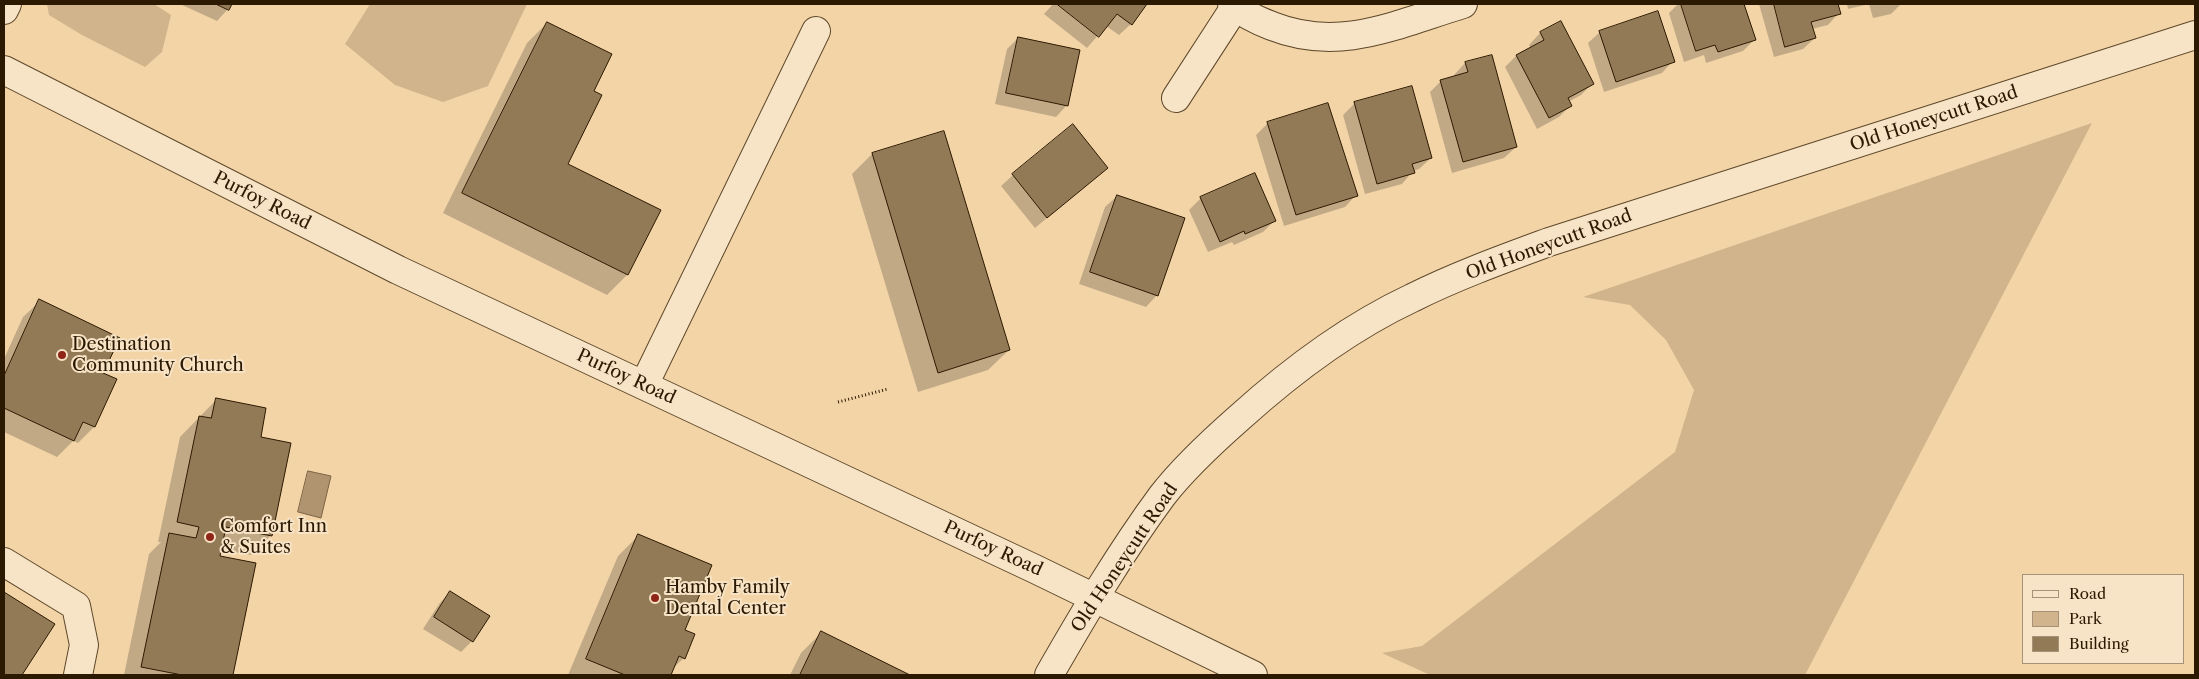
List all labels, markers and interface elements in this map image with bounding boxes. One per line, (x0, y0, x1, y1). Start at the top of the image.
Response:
street label: Old Honeycutt Road (1847, 82, 2021, 156)
street label: Purfoy Road (210, 167, 314, 235)
street label: Old Honeycutt Road (1463, 205, 1635, 285)
place label: Destination Community Church (72, 334, 244, 376)
street label: Purfoy Road (573, 345, 679, 409)
marker: Destination Community Church (56, 349, 68, 361)
street label: Old Honeycutt Road (1067, 479, 1183, 637)
place label: Comfort Inn & Suites (220, 516, 327, 558)
street label: Purfoy Road (940, 517, 1046, 581)
marker: Comfort Inn & Suites (204, 531, 216, 543)
legend (2022, 574, 2184, 664)
place label: Hamby Family Dental Center (665, 577, 790, 620)
text: Road (2069, 584, 2106, 603)
marker: Hamby Family Dental Center (649, 592, 661, 604)
text: Park (2069, 609, 2102, 628)
text: Building (2069, 634, 2129, 653)

